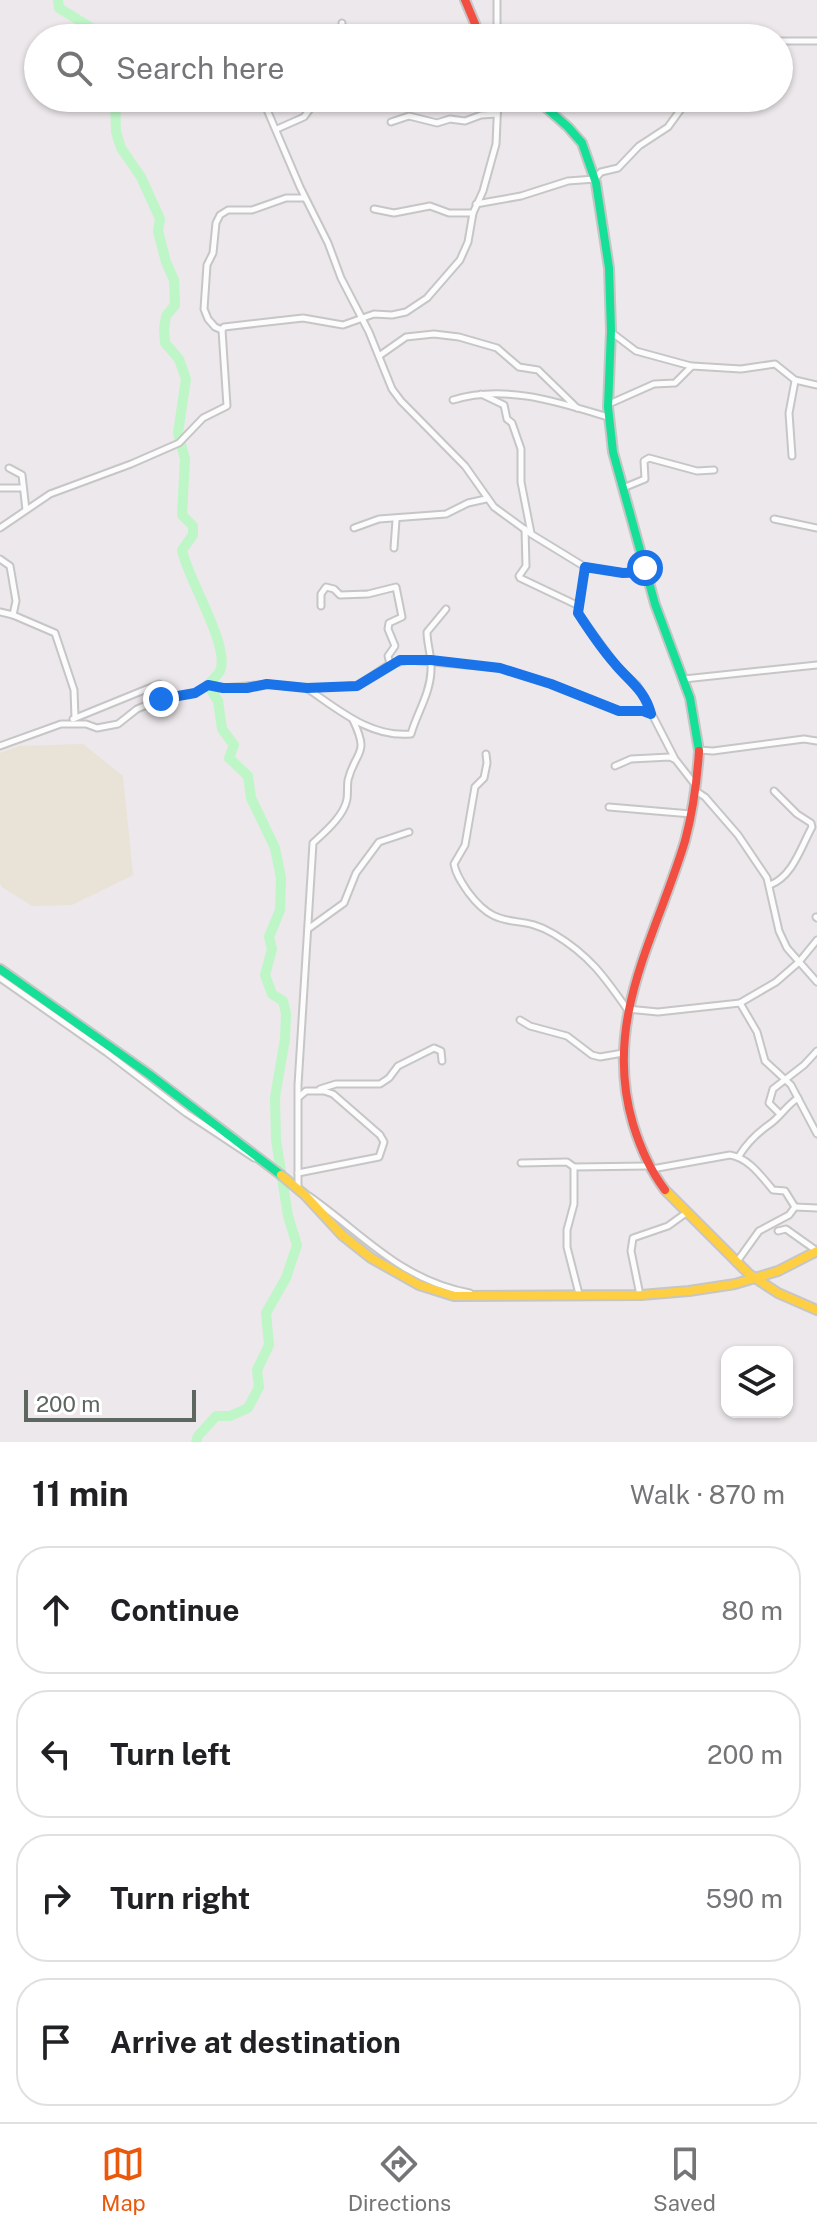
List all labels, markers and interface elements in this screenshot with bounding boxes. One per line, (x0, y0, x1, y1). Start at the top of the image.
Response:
search box (24, 24, 793, 112)
icon: search (52, 46, 96, 90)
text: Search here (116, 50, 284, 86)
route start (627, 550, 663, 586)
route end (143, 681, 179, 717)
map controls (721, 1346, 793, 1418)
button: layers (721, 1346, 793, 1418)
scale bar (24, 1386, 196, 1422)
text: 200 m (36, 1391, 100, 1417)
text: 11 min (32, 1474, 129, 1514)
text: Walk · 870 m (630, 1479, 785, 1510)
icon: ahead (34, 1588, 78, 1632)
text: Continue (110, 1592, 240, 1628)
text: 80 m (722, 1595, 783, 1626)
icon: left (34, 1732, 78, 1776)
text: Turn left (110, 1736, 231, 1772)
text: 200 m (707, 1739, 783, 1770)
icon: right (34, 1876, 78, 1920)
text: Turn right (110, 1880, 250, 1916)
text: 590 m (706, 1883, 783, 1914)
icon: arrive (34, 2020, 78, 2064)
text: Arrive at destination (110, 2024, 401, 2060)
tab: Map (101, 2142, 146, 2216)
tab: Directions (348, 2142, 451, 2216)
tab: Saved (653, 2142, 716, 2216)

